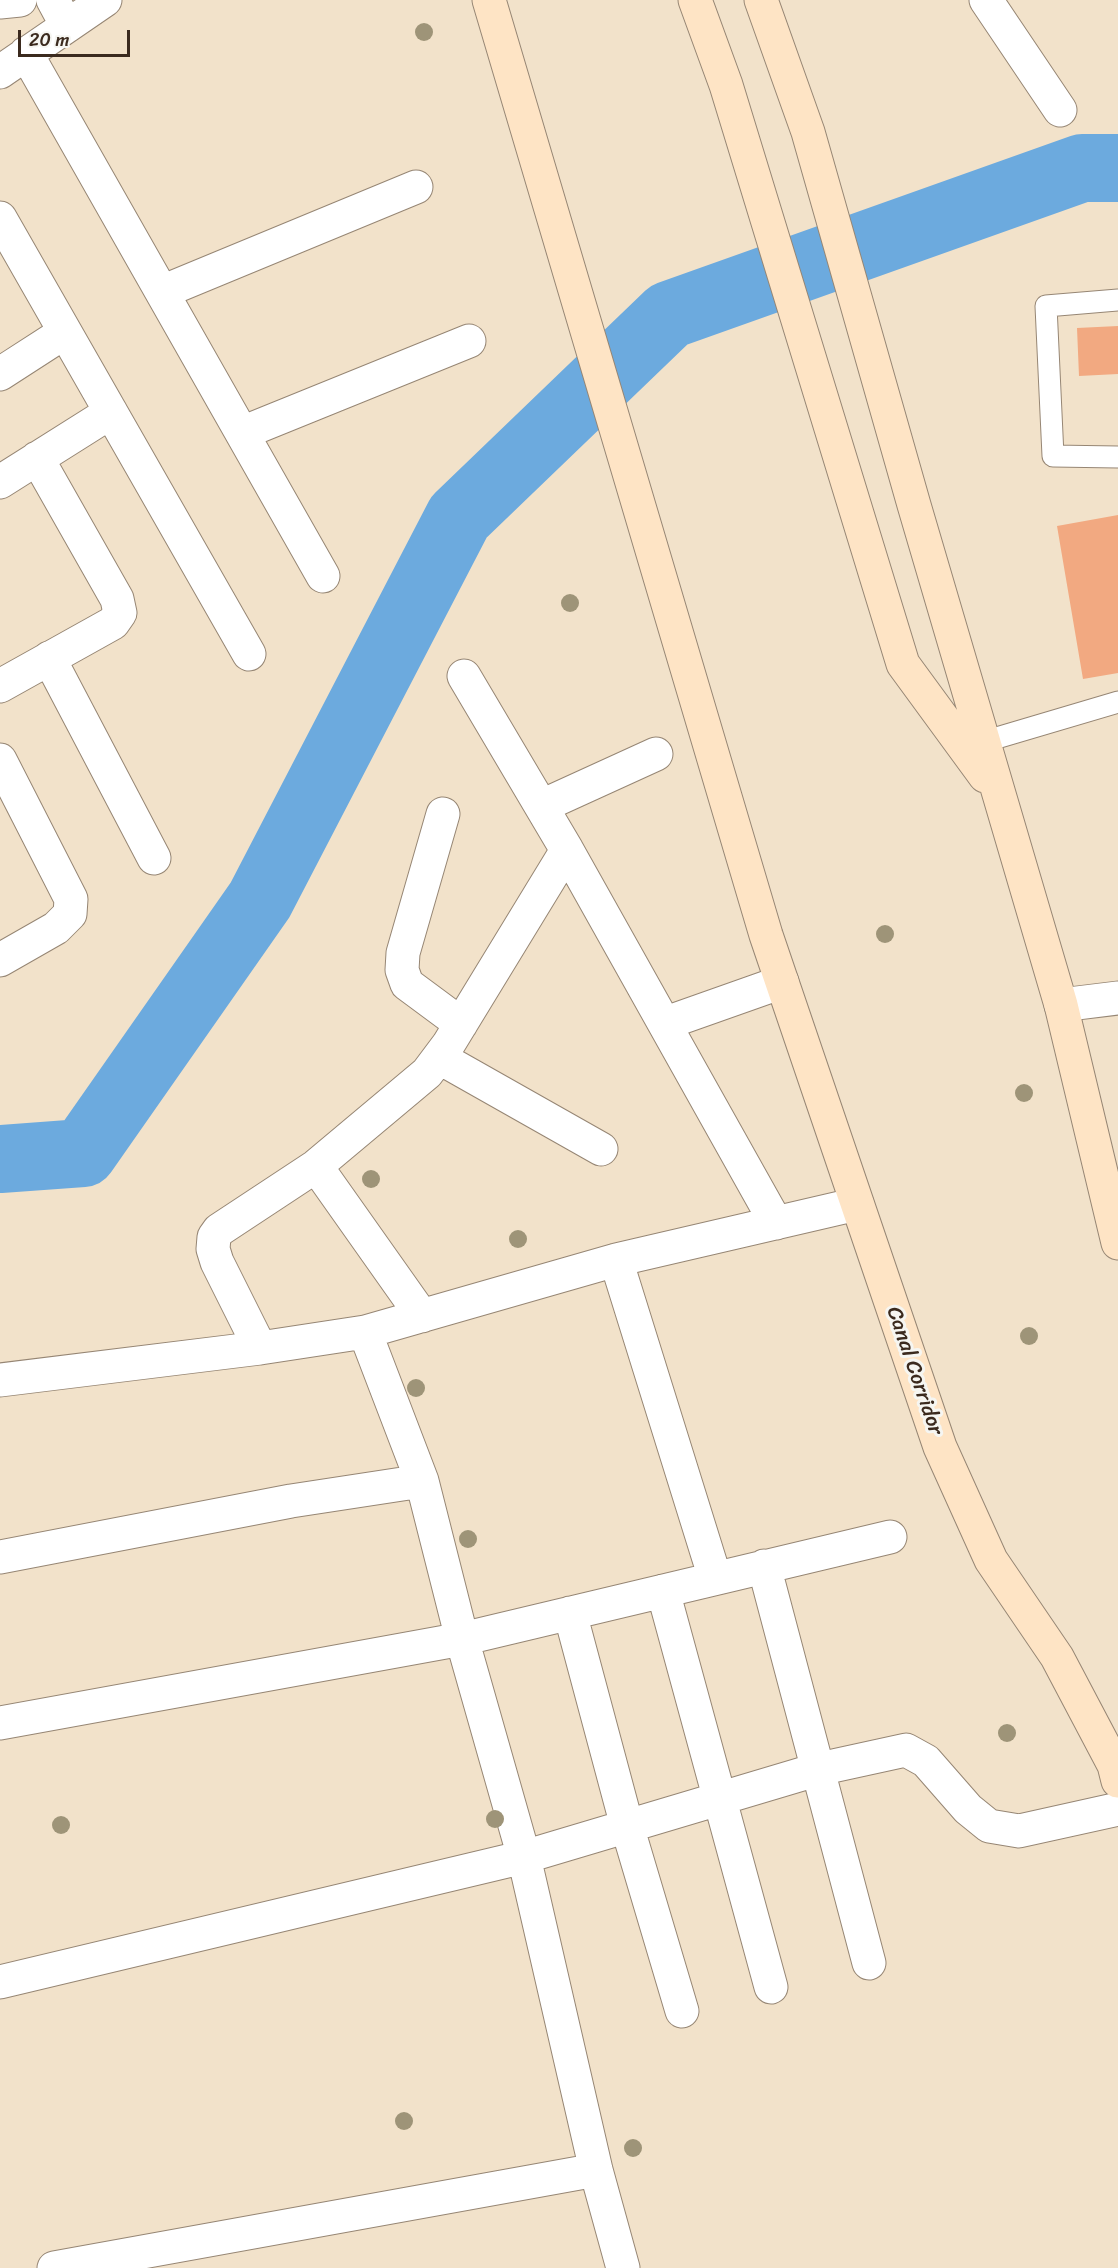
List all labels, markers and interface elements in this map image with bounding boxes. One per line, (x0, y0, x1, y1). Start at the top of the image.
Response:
scale bar (21, 18, 134, 56)
text: 20 m (29, 24, 69, 56)
street label: Canal Corridor (880, 1304, 948, 1438)

